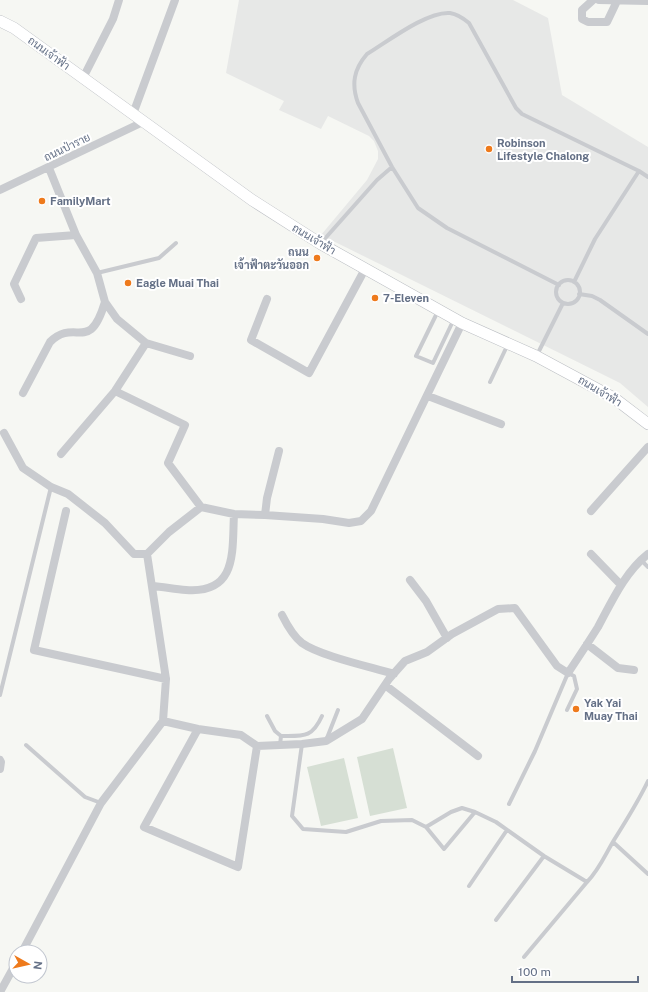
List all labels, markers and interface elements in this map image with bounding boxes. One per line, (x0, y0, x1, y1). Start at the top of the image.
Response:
street label: ถนนเจ้าฟ้า (26, 33, 73, 72)
street label: ถนนป่าราย (42, 130, 92, 163)
place label: Robinson Lifestyle Chalong (497, 137, 589, 162)
marker: Robinson Lifestyle Chalong (484, 144, 494, 154)
place label: FamilyMart (50, 195, 111, 207)
marker: FamilyMart (37, 196, 47, 206)
street label: ถนนเจ้าฟ้า (290, 221, 338, 257)
place label: ถนน เจ้าฟ้าตะวันออก (234, 246, 309, 271)
marker: ถนน เจ้าฟ้าตะวันออก (312, 253, 322, 263)
place label: Eagle Muai Thai (136, 277, 219, 289)
marker: Eagle Muai Thai (123, 278, 133, 288)
place label: 7-Eleven (383, 292, 429, 304)
marker: 7-Eleven (370, 293, 380, 303)
street label: ถนนเจ้าฟ้า (576, 373, 624, 409)
place label: Yak Yai Muay Thai (584, 697, 638, 722)
marker: Yak Yai Muay Thai (571, 704, 581, 714)
north arrow (8, 944, 48, 984)
scale bar (512, 958, 638, 984)
text: N (31, 960, 44, 970)
text: 100 m (518, 965, 551, 979)

